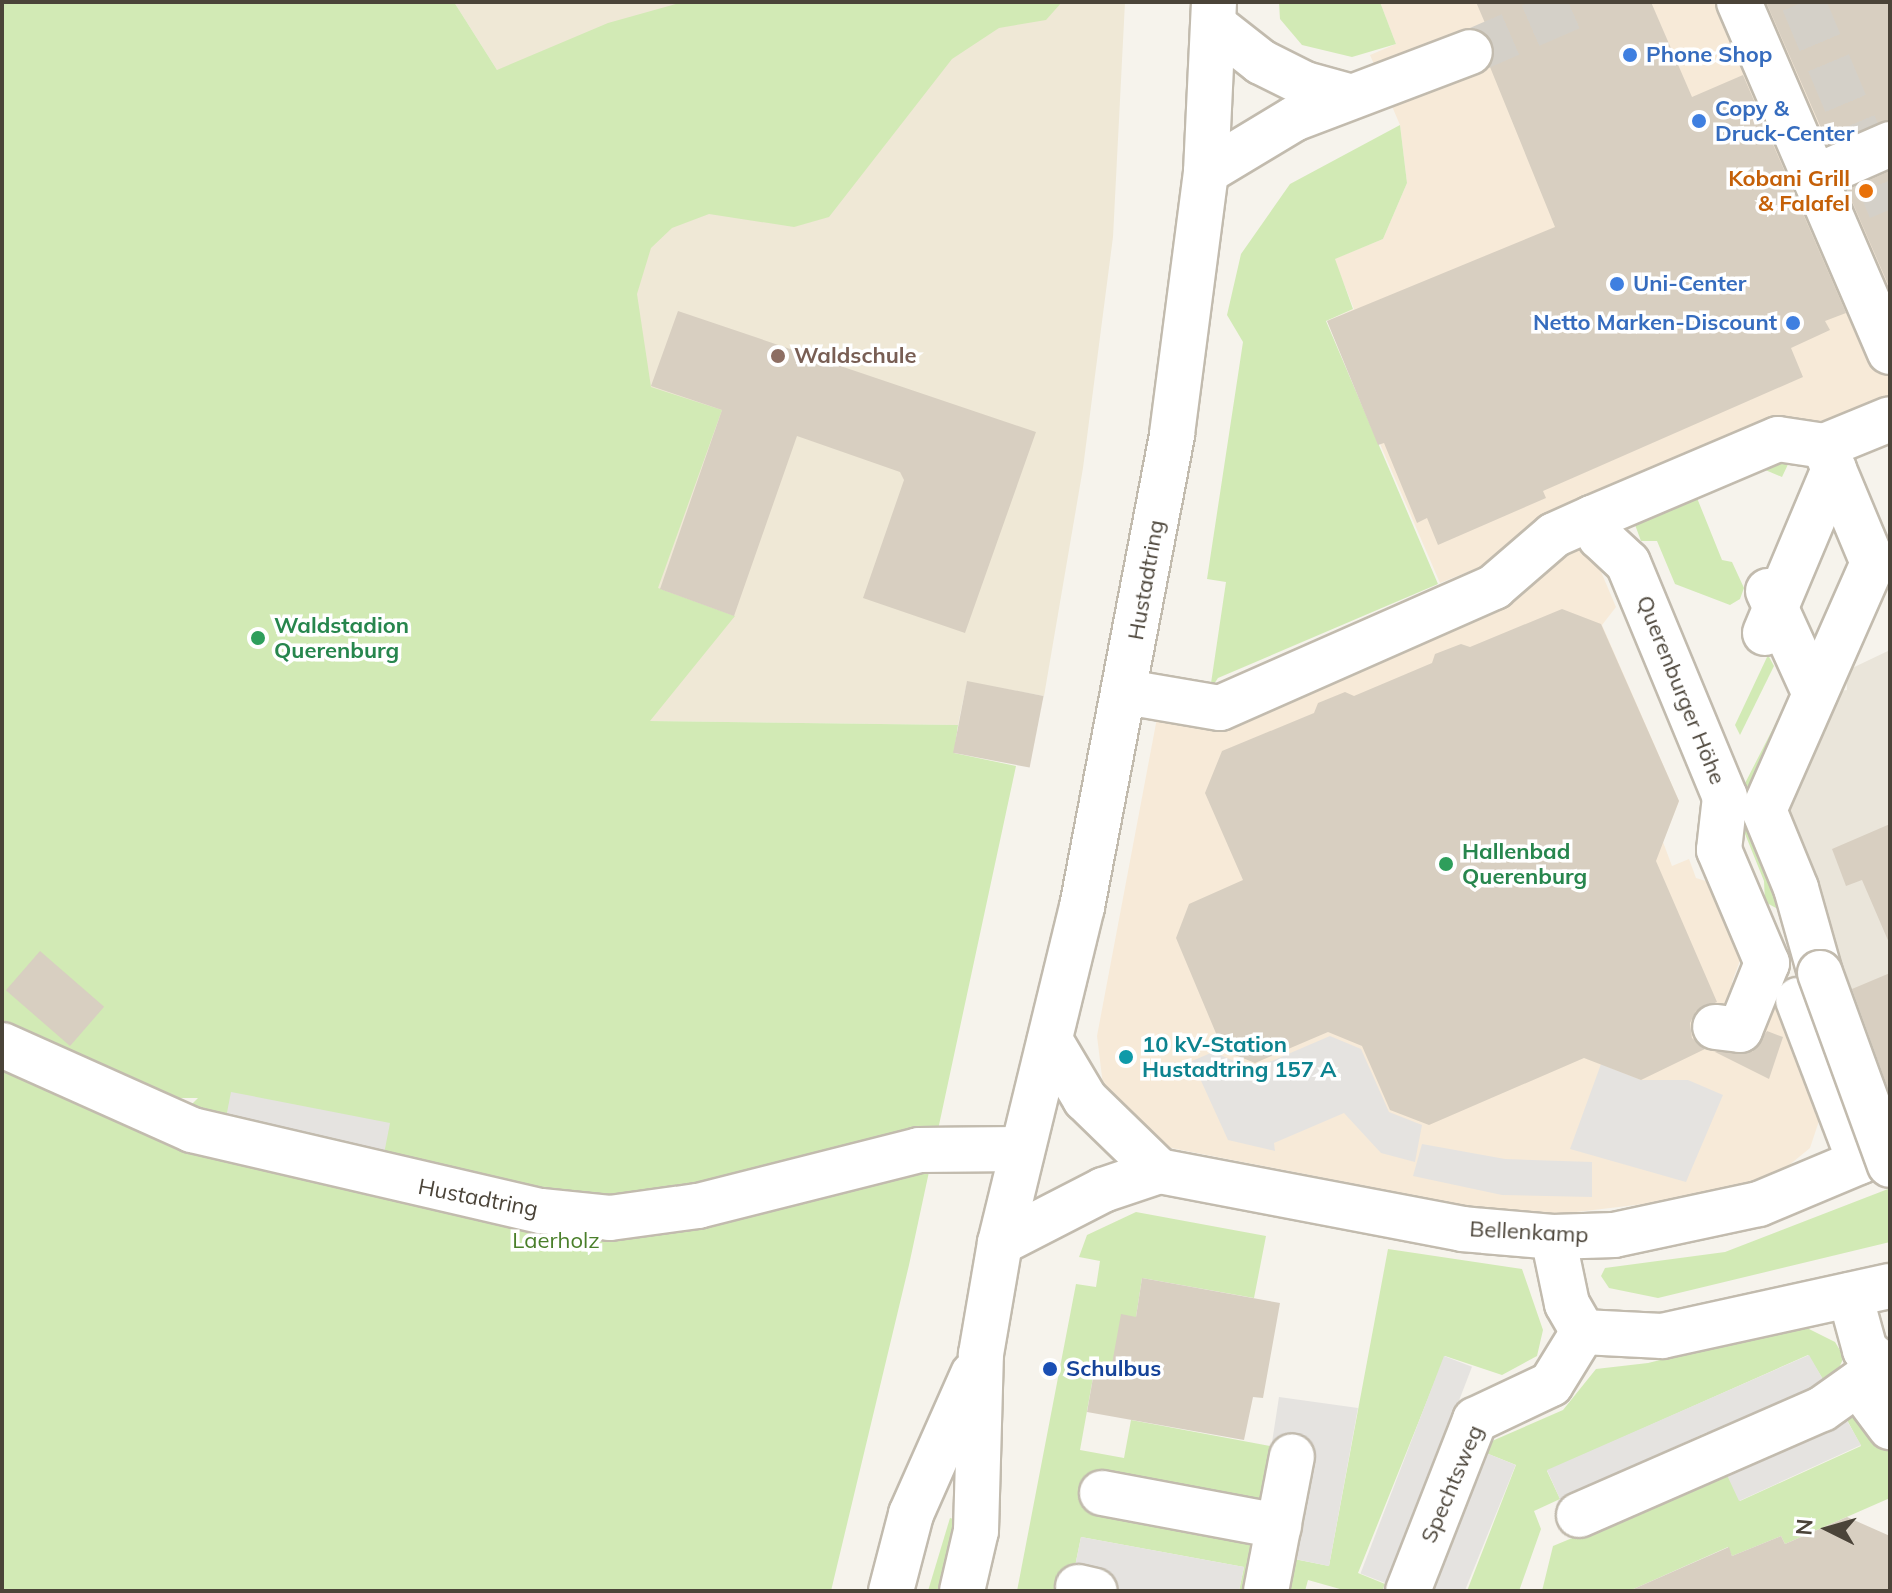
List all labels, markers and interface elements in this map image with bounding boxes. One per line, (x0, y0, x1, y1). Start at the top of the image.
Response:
place label: Phone Shop (1646, 42, 1772, 68)
marker: Phone Shop (1621, 46, 1639, 64)
place label: Copy & Druck-Center (1715, 95, 1854, 146)
marker: Copy & Druck-Center (1690, 112, 1708, 130)
place label: Kobani Grill & Falafel (1728, 165, 1850, 216)
marker: Kobani Grill & Falafel (1857, 182, 1875, 200)
place label: Uni-Center (1633, 271, 1746, 297)
marker: Uni-Center (1608, 275, 1626, 293)
place label: Netto Marken-Discount (1533, 310, 1777, 336)
marker: Netto Marken-Discount (1784, 314, 1802, 332)
place label: Waldschule (794, 343, 917, 369)
marker: Waldschule (769, 347, 787, 365)
street label: Hustadtring (1122, 518, 1170, 642)
street label: Querenburger Höhe (1631, 592, 1731, 788)
place label: Waldstadion Querenburg (274, 612, 409, 664)
marker: Waldstadion Querenburg (249, 629, 267, 647)
place label: Hallenbad Querenburg (1462, 838, 1587, 890)
marker: Hallenbad Querenburg (1437, 855, 1455, 873)
place label: 10 kV-Station Hustadtring 157 A (1142, 1031, 1337, 1082)
marker: 10 kV-Station Hustadtring 157 A (1117, 1048, 1135, 1066)
street label: Hustadtring (416, 1173, 540, 1223)
street label: Bellenkamp (1469, 1216, 1589, 1248)
park label: Laerholz (512, 1228, 600, 1254)
place label: Schulbus (1066, 1356, 1161, 1382)
marker: Schulbus (1041, 1360, 1059, 1378)
street label: Spechtsweg (1415, 1421, 1489, 1547)
north arrow (1788, 1489, 1868, 1569)
text: N (1789, 1517, 1819, 1536)

